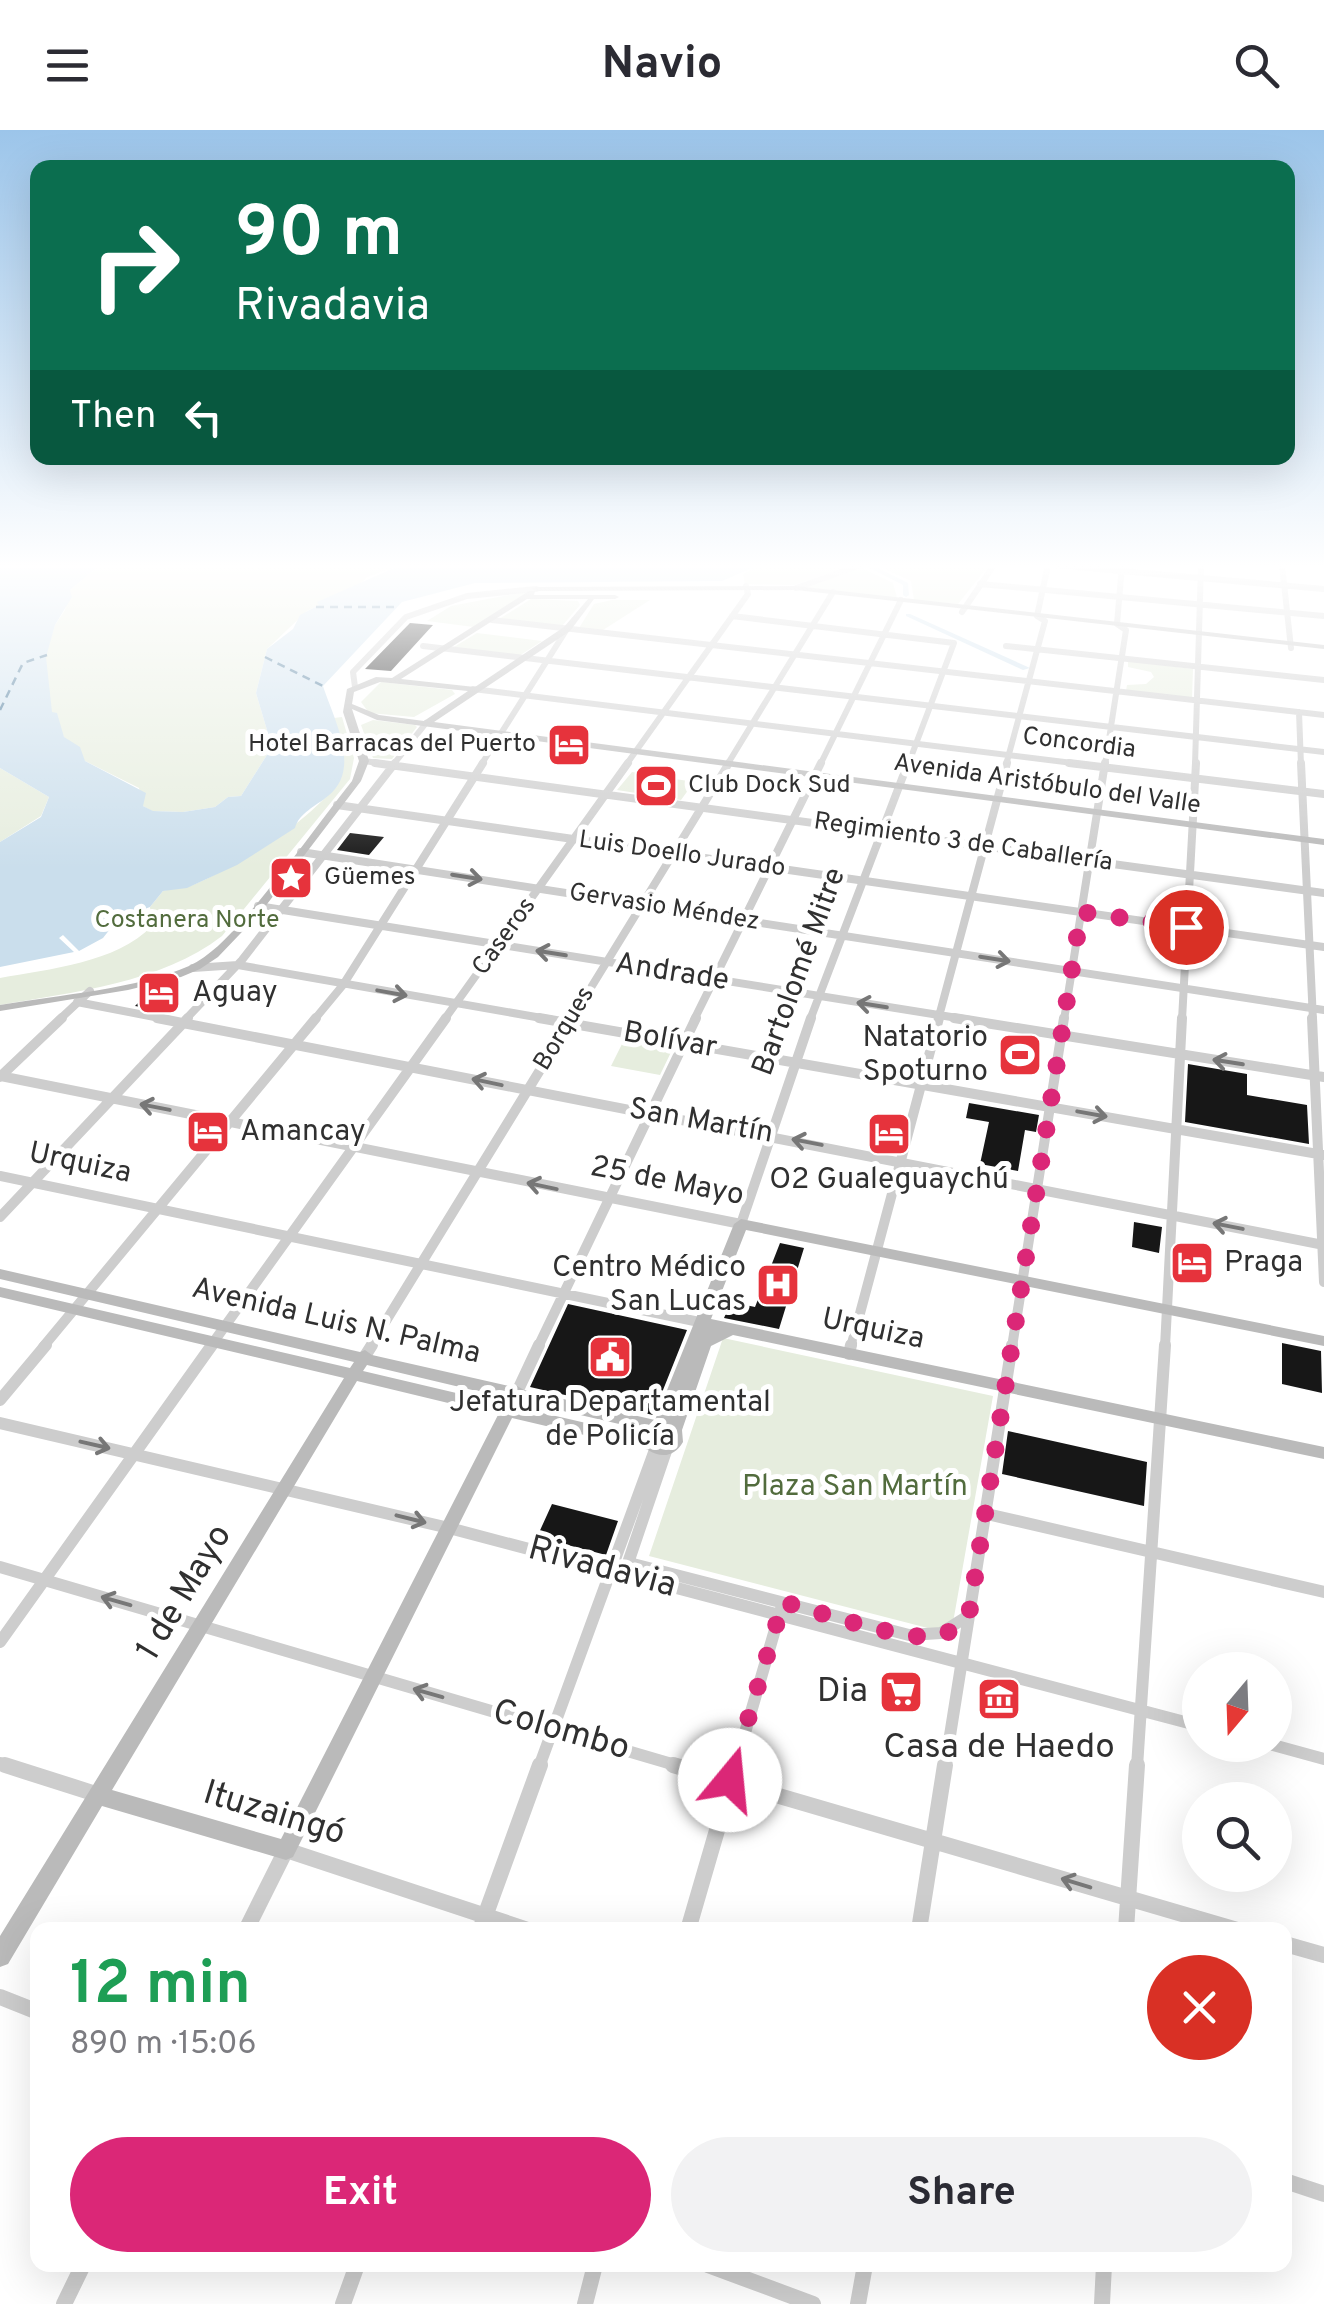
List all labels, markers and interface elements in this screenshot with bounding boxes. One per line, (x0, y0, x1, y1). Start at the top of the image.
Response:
text: Navio (602, 37, 722, 94)
icon: menu (40, 38, 95, 93)
icon: search (1229, 38, 1284, 93)
text: 90 m (235, 192, 403, 281)
icon: right (70, 200, 200, 330)
text: Rivadavia (235, 279, 430, 336)
icon: left (176, 390, 231, 445)
text: Then (70, 393, 156, 442)
street label: Concordia (1021, 721, 1137, 767)
hotel icon: Hotel Barracas del Puerto (546, 722, 592, 768)
place label: Hotel Barracas del Puerto (248, 729, 536, 761)
street label: Avenida Aristóbulo del Valle (891, 748, 1203, 822)
sports icon: Club Dock Sud (633, 763, 679, 809)
place label: Club Dock Sud (688, 770, 851, 802)
street label: Regimiento 3 de Caballería (811, 806, 1115, 880)
street label: Luis Doello Jurado (577, 825, 787, 885)
place icon: Güemes (268, 855, 314, 901)
place label: Güemes (324, 862, 415, 894)
street label: Bartolomé Mitre (745, 863, 855, 1081)
one-way arrow (450, 868, 483, 887)
street label: Gervasio Méndez (567, 877, 761, 939)
pin (1144, 885, 1229, 970)
street label: Caseros (466, 892, 544, 982)
icon: arrive (1159, 900, 1214, 955)
park label: Costanera Norte (95, 905, 279, 937)
one-way arrow (536, 943, 568, 962)
street label: Andrade (612, 946, 732, 1000)
one-way arrow (979, 951, 1011, 969)
hotel icon: Aguay (136, 970, 182, 1016)
place label: Aguay (192, 975, 278, 1012)
street label: Borques (527, 981, 603, 1077)
one-way arrow (375, 984, 408, 1003)
one-way arrow (857, 995, 889, 1013)
street label: Bolívar (620, 1015, 720, 1068)
place label: Natatorio Spoturno (862, 1020, 988, 1091)
sports icon: Natatorio Spoturno (997, 1032, 1043, 1078)
one-way arrow (1212, 1052, 1244, 1070)
one-way arrow (472, 1072, 504, 1091)
street label: San Martín (626, 1091, 776, 1153)
one-way arrow (139, 1097, 171, 1116)
one-way arrow (1075, 1105, 1107, 1124)
hotel icon: Amancay (185, 1109, 231, 1155)
hotel icon: O2 Gualeguaychú (866, 1111, 912, 1157)
place label: Amancay (240, 1114, 366, 1151)
one-way arrow (791, 1132, 823, 1151)
street label: Urquiza (25, 1135, 135, 1193)
street label: 25 de Mayo (587, 1149, 747, 1215)
place label: O2 Gualeguaychú (769, 1162, 1009, 1199)
one-way arrow (526, 1176, 558, 1195)
one-way arrow (1213, 1215, 1245, 1234)
hotel icon: Praga (1169, 1240, 1215, 1286)
place label: Praga (1224, 1245, 1303, 1282)
place label: Centro Médico San Lucas (552, 1250, 746, 1321)
hospital icon: Centro Médico San Lucas (755, 1262, 801, 1308)
street label: Avenida Luis N. Palma (188, 1271, 484, 1373)
street label: Urquiza (818, 1301, 928, 1359)
public building icon: Jefatura Departamental de Policía (587, 1334, 633, 1380)
place label: Jefatura Departamental de Policía (449, 1385, 771, 1456)
one-way arrow (78, 1437, 110, 1455)
park label: Plaza San Martín (742, 1469, 968, 1506)
one-way arrow (394, 1511, 426, 1529)
street label: 1 de Mayo (127, 1517, 243, 1669)
street label: Rivadavia (523, 1527, 681, 1609)
one-way arrow (101, 1591, 133, 1609)
north arrow (1182, 1652, 1292, 1762)
map controls (1182, 1652, 1292, 1892)
supermarket icon: Dia (878, 1669, 924, 1715)
place label: Dia (817, 1670, 868, 1714)
museum icon: Casa de Haedo (976, 1676, 1022, 1722)
one-way arrow (413, 1682, 444, 1701)
street label: Colombo (488, 1691, 634, 1771)
place label: Casa de Haedo (883, 1726, 1115, 1770)
position arrow (678, 1728, 782, 1832)
street label: Ituzaingó (198, 1772, 350, 1856)
button: search (1182, 1782, 1292, 1892)
one-way arrow (1061, 1873, 1092, 1891)
text: 12 min (70, 1949, 251, 2025)
button: close (1147, 1955, 1252, 2060)
text: 890 m · 15:06 (70, 2025, 257, 2065)
button: Exit (70, 2137, 651, 2252)
button: Share (671, 2137, 1252, 2252)

